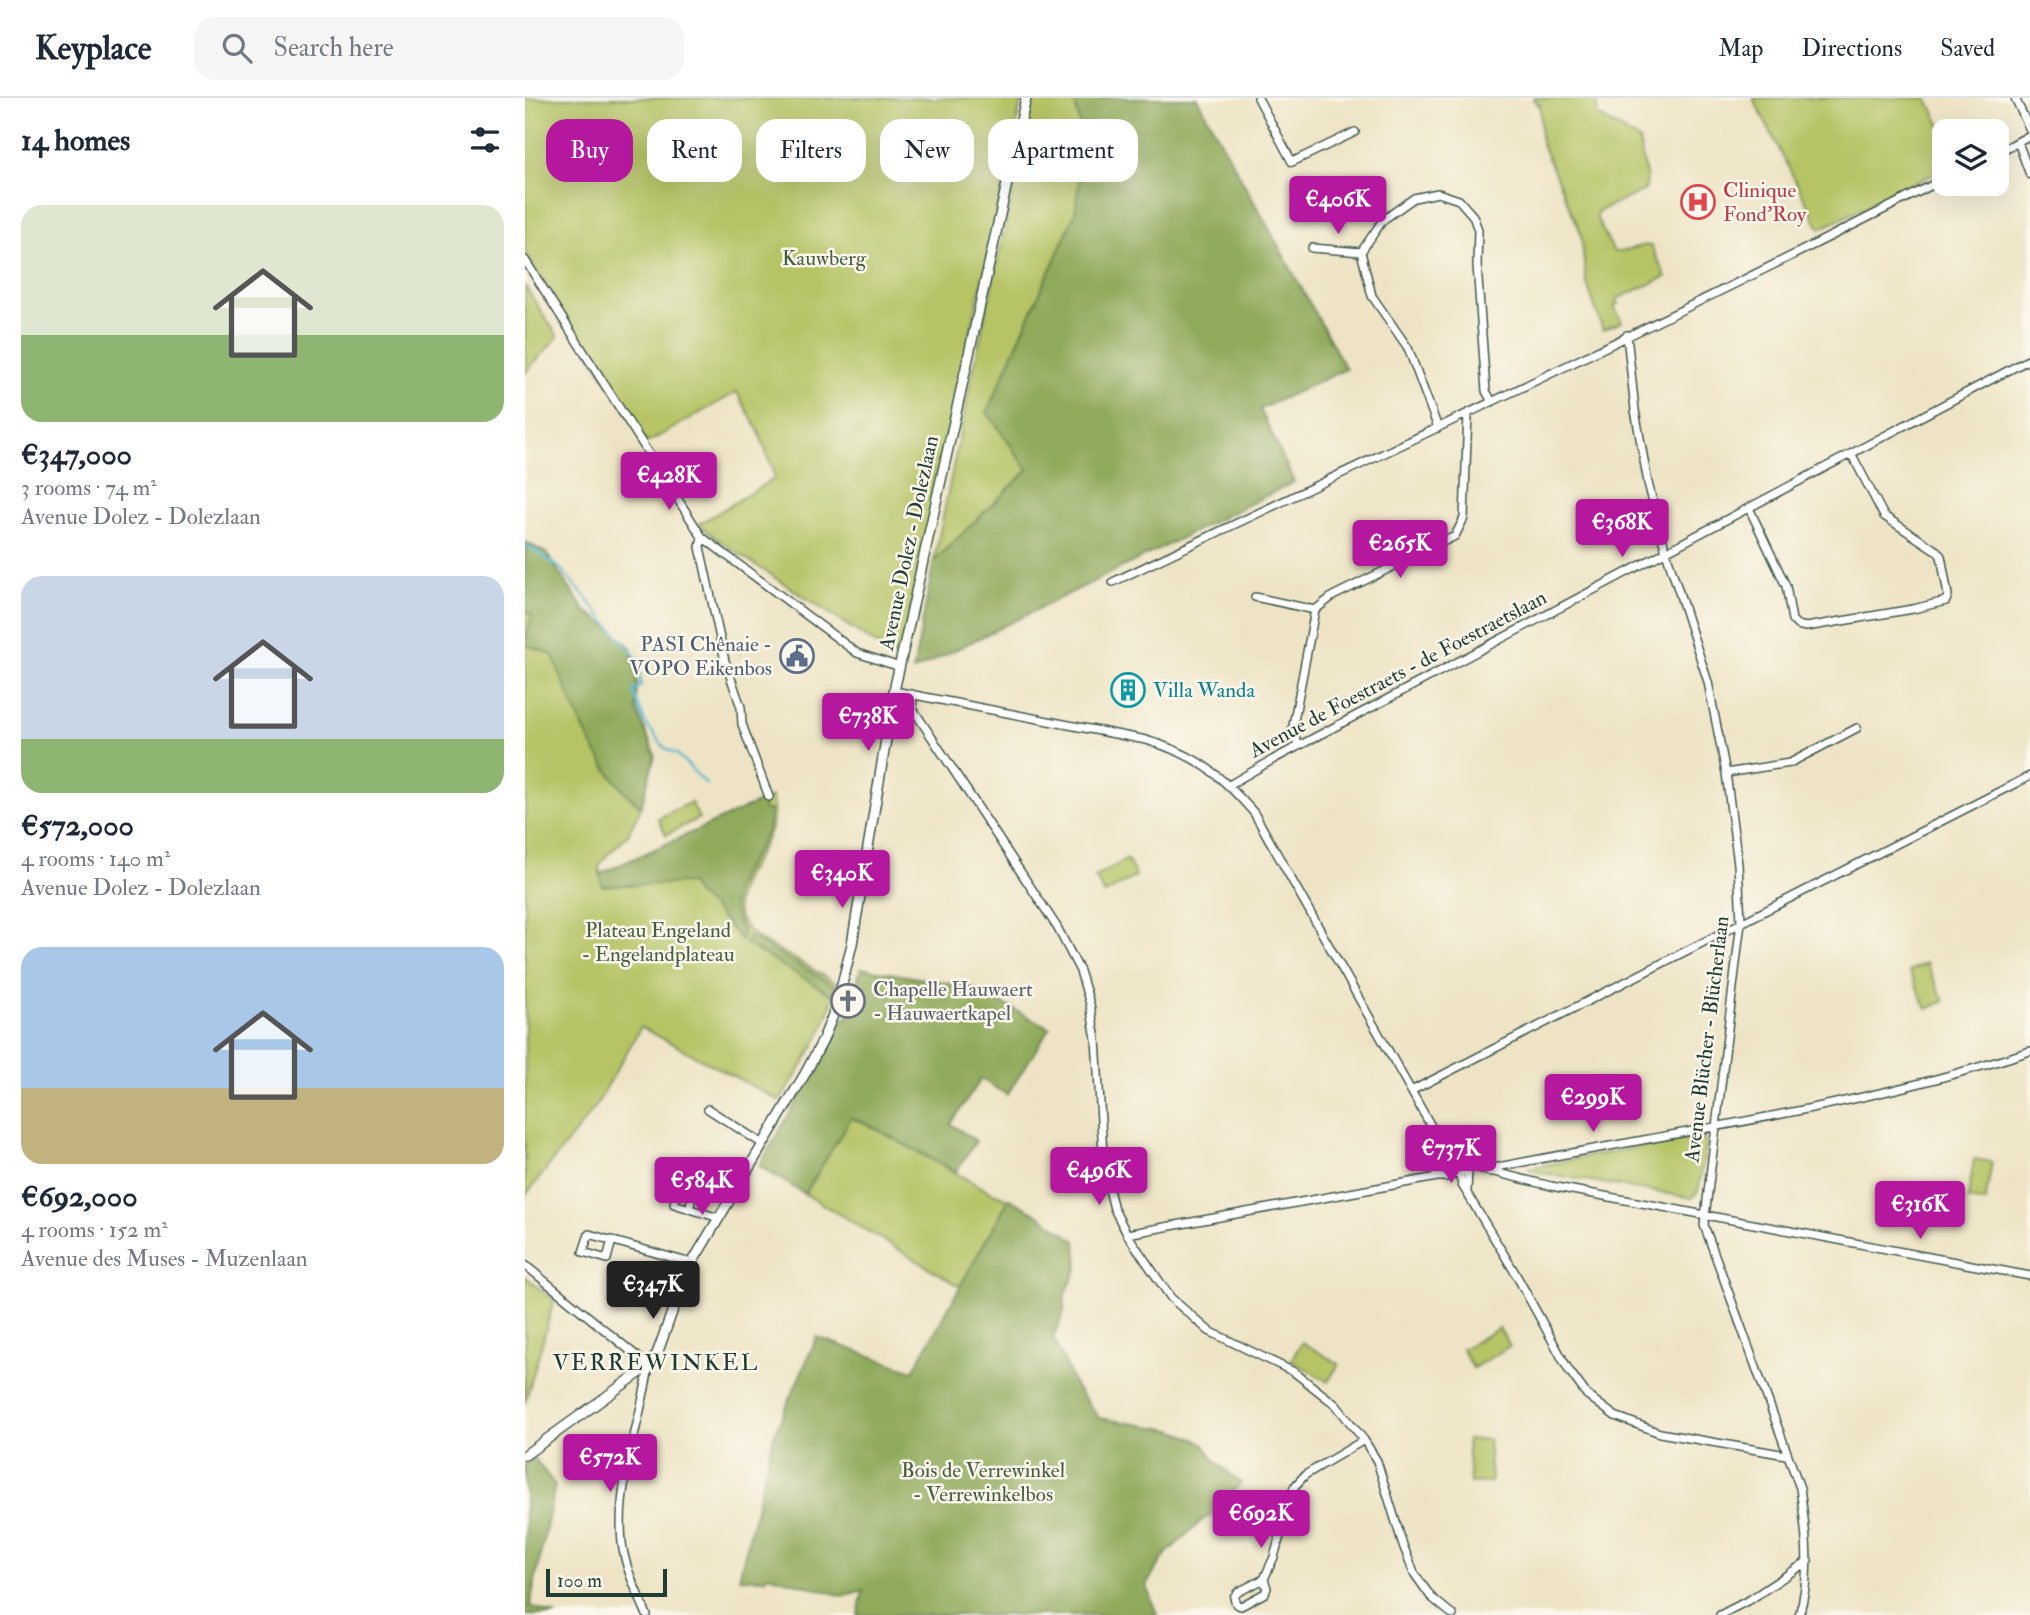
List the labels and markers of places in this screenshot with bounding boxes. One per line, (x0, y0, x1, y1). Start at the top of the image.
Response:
pin: €406K (1289, 176, 1387, 236)
place label: Clinique Fond'Roy (1723, 177, 1807, 228)
hospital icon: Clinique Fond'Roy (1679, 183, 1717, 221)
pin: €428K (620, 452, 718, 512)
pin: €368K (1573, 500, 1671, 559)
pin: €265K (1351, 520, 1449, 580)
place label: PASI Chênaie - VOPO Eikenbos (629, 631, 772, 682)
public building icon: PASI Chênaie - VOPO Eikenbos (778, 637, 816, 675)
building icon: Villa Wanda (1109, 671, 1147, 709)
place label: Villa Wanda (1153, 677, 1255, 704)
pin: €738K (819, 694, 917, 753)
pin: €340K (793, 850, 891, 910)
place label: Chapelle Hauwaert - Hauwaertkapel (873, 976, 1033, 1027)
church icon: Chapelle Hauwaert - Hauwaertkapel (829, 982, 867, 1020)
pin: €299K (1544, 1074, 1642, 1134)
pin: €737K (1402, 1126, 1500, 1185)
pin: €496K (1050, 1148, 1148, 1207)
pin: €584K (653, 1158, 751, 1217)
pin: €316K (1871, 1182, 1969, 1241)
pin: €347K (604, 1262, 702, 1321)
pin: €572K (561, 1434, 659, 1494)
pin: €692K (1212, 1490, 1310, 1550)

